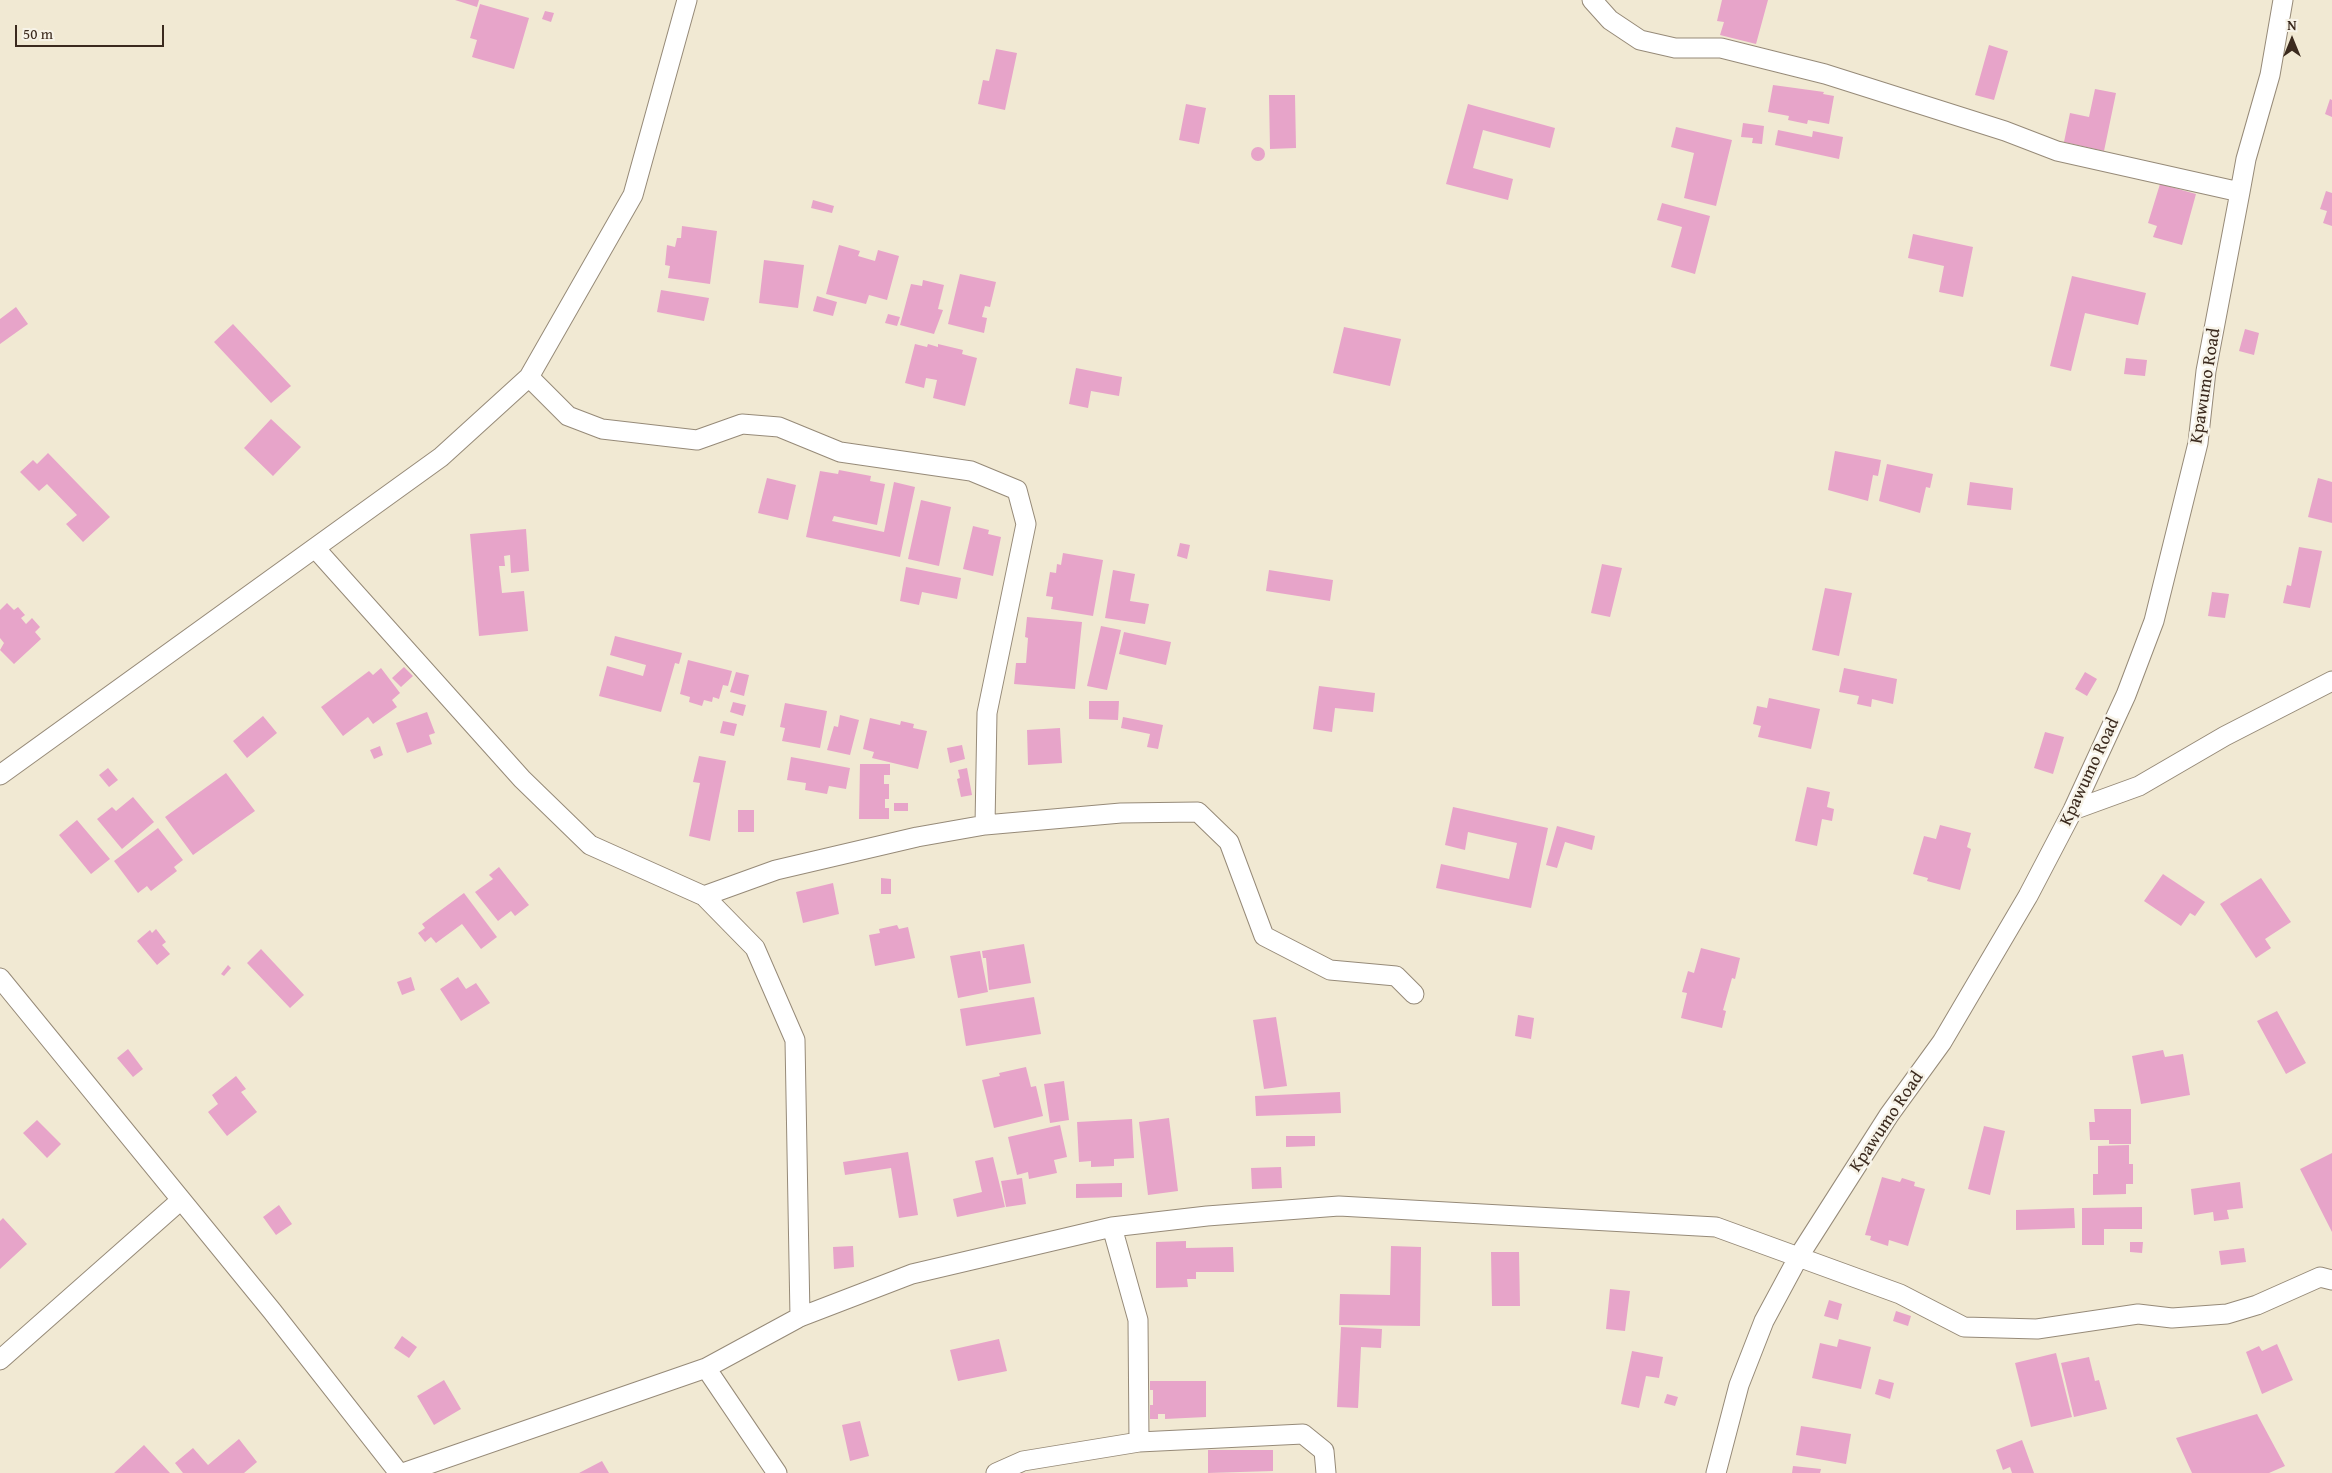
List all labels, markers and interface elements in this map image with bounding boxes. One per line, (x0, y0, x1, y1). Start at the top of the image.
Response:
scale bar (18, 15, 166, 47)
north arrow (2267, 15, 2317, 65)
text: N (2287, 15, 2297, 35)
text: 50 m (23, 23, 53, 44)
street label: Kpawumo Road (2186, 327, 2226, 445)
street label: Kpawumo Road (2056, 715, 2124, 829)
street label: Kpawumo Road (1845, 1068, 1929, 1176)

